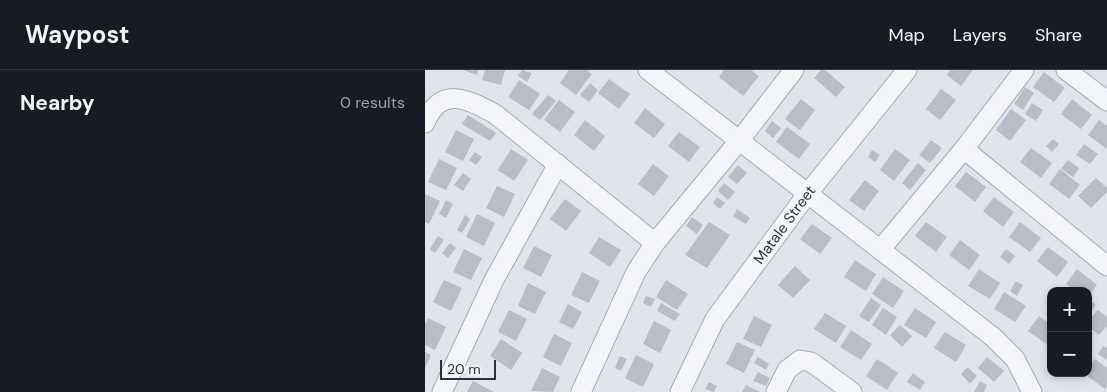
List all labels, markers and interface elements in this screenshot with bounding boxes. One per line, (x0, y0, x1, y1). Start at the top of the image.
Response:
text: Waypost (25, 19, 129, 50)
text: Map (889, 23, 925, 47)
text: Layers (953, 23, 1007, 47)
text: Share (1035, 23, 1082, 47)
text: Nearby (20, 89, 94, 117)
text: 0 results (340, 92, 405, 113)
street label: Matale Street (749, 181, 820, 268)
map controls (1047, 287, 1092, 377)
button: + (1047, 287, 1092, 332)
button: − (1047, 332, 1092, 377)
scale bar (440, 357, 496, 380)
text: 20 m (447, 360, 481, 378)

